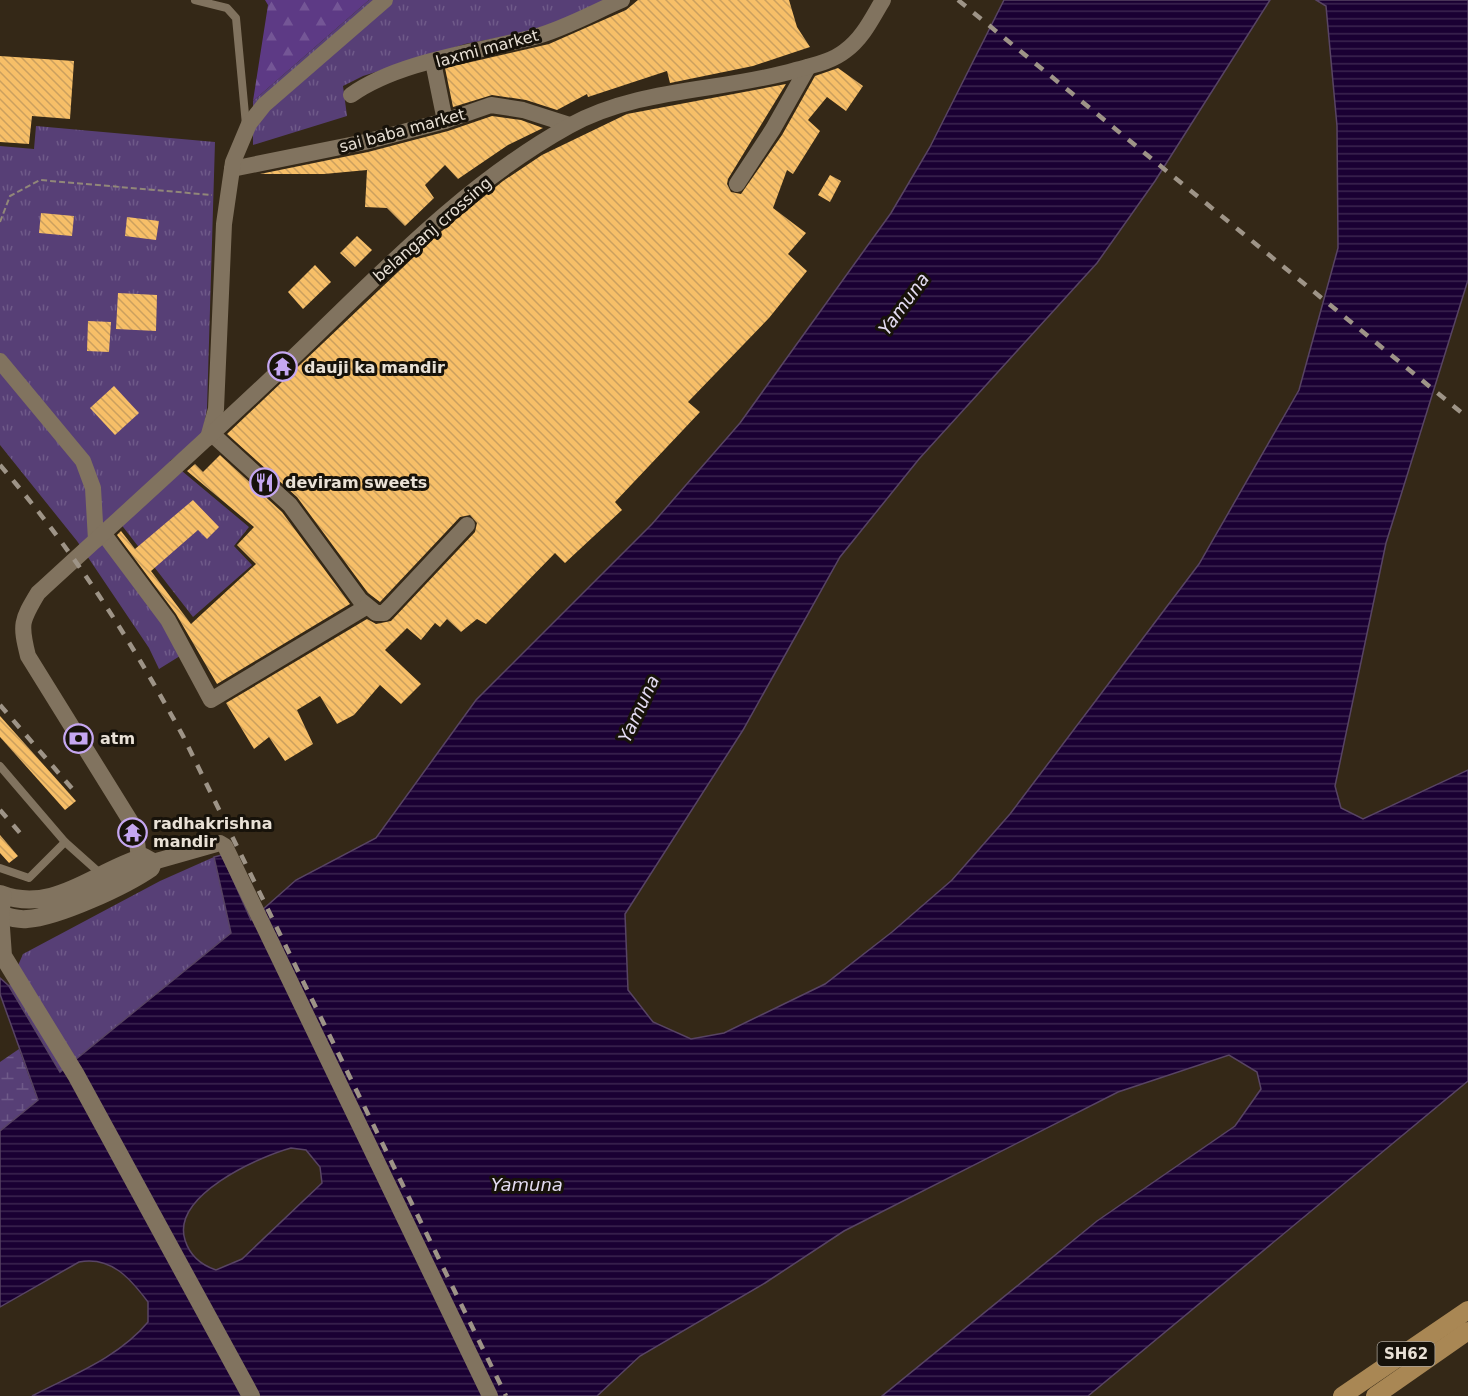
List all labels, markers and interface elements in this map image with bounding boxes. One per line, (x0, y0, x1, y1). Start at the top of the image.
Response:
street label: laxmi market (434, 26, 541, 71)
street label: sai baba market (337, 105, 467, 156)
street label: belanganj crossing (369, 173, 495, 286)
water label: Yamuna (874, 269, 933, 339)
temple icon: dauji ka mandir (267, 351, 299, 383)
place label: dauji ka mandir (304, 358, 445, 377)
restaurant icon: deviram sweets (248, 466, 280, 498)
place label: deviram sweets (285, 473, 427, 492)
water label: Yamuna (614, 672, 663, 746)
bank icon: atm (63, 722, 95, 754)
place label: atm (100, 729, 135, 748)
place label: radhakrishna mandir (153, 814, 272, 851)
temple icon: radhakrishna mandir (116, 816, 148, 848)
water label: Yamuna (491, 1174, 563, 1195)
road number: SH62 (1378, 1342, 1434, 1366)

